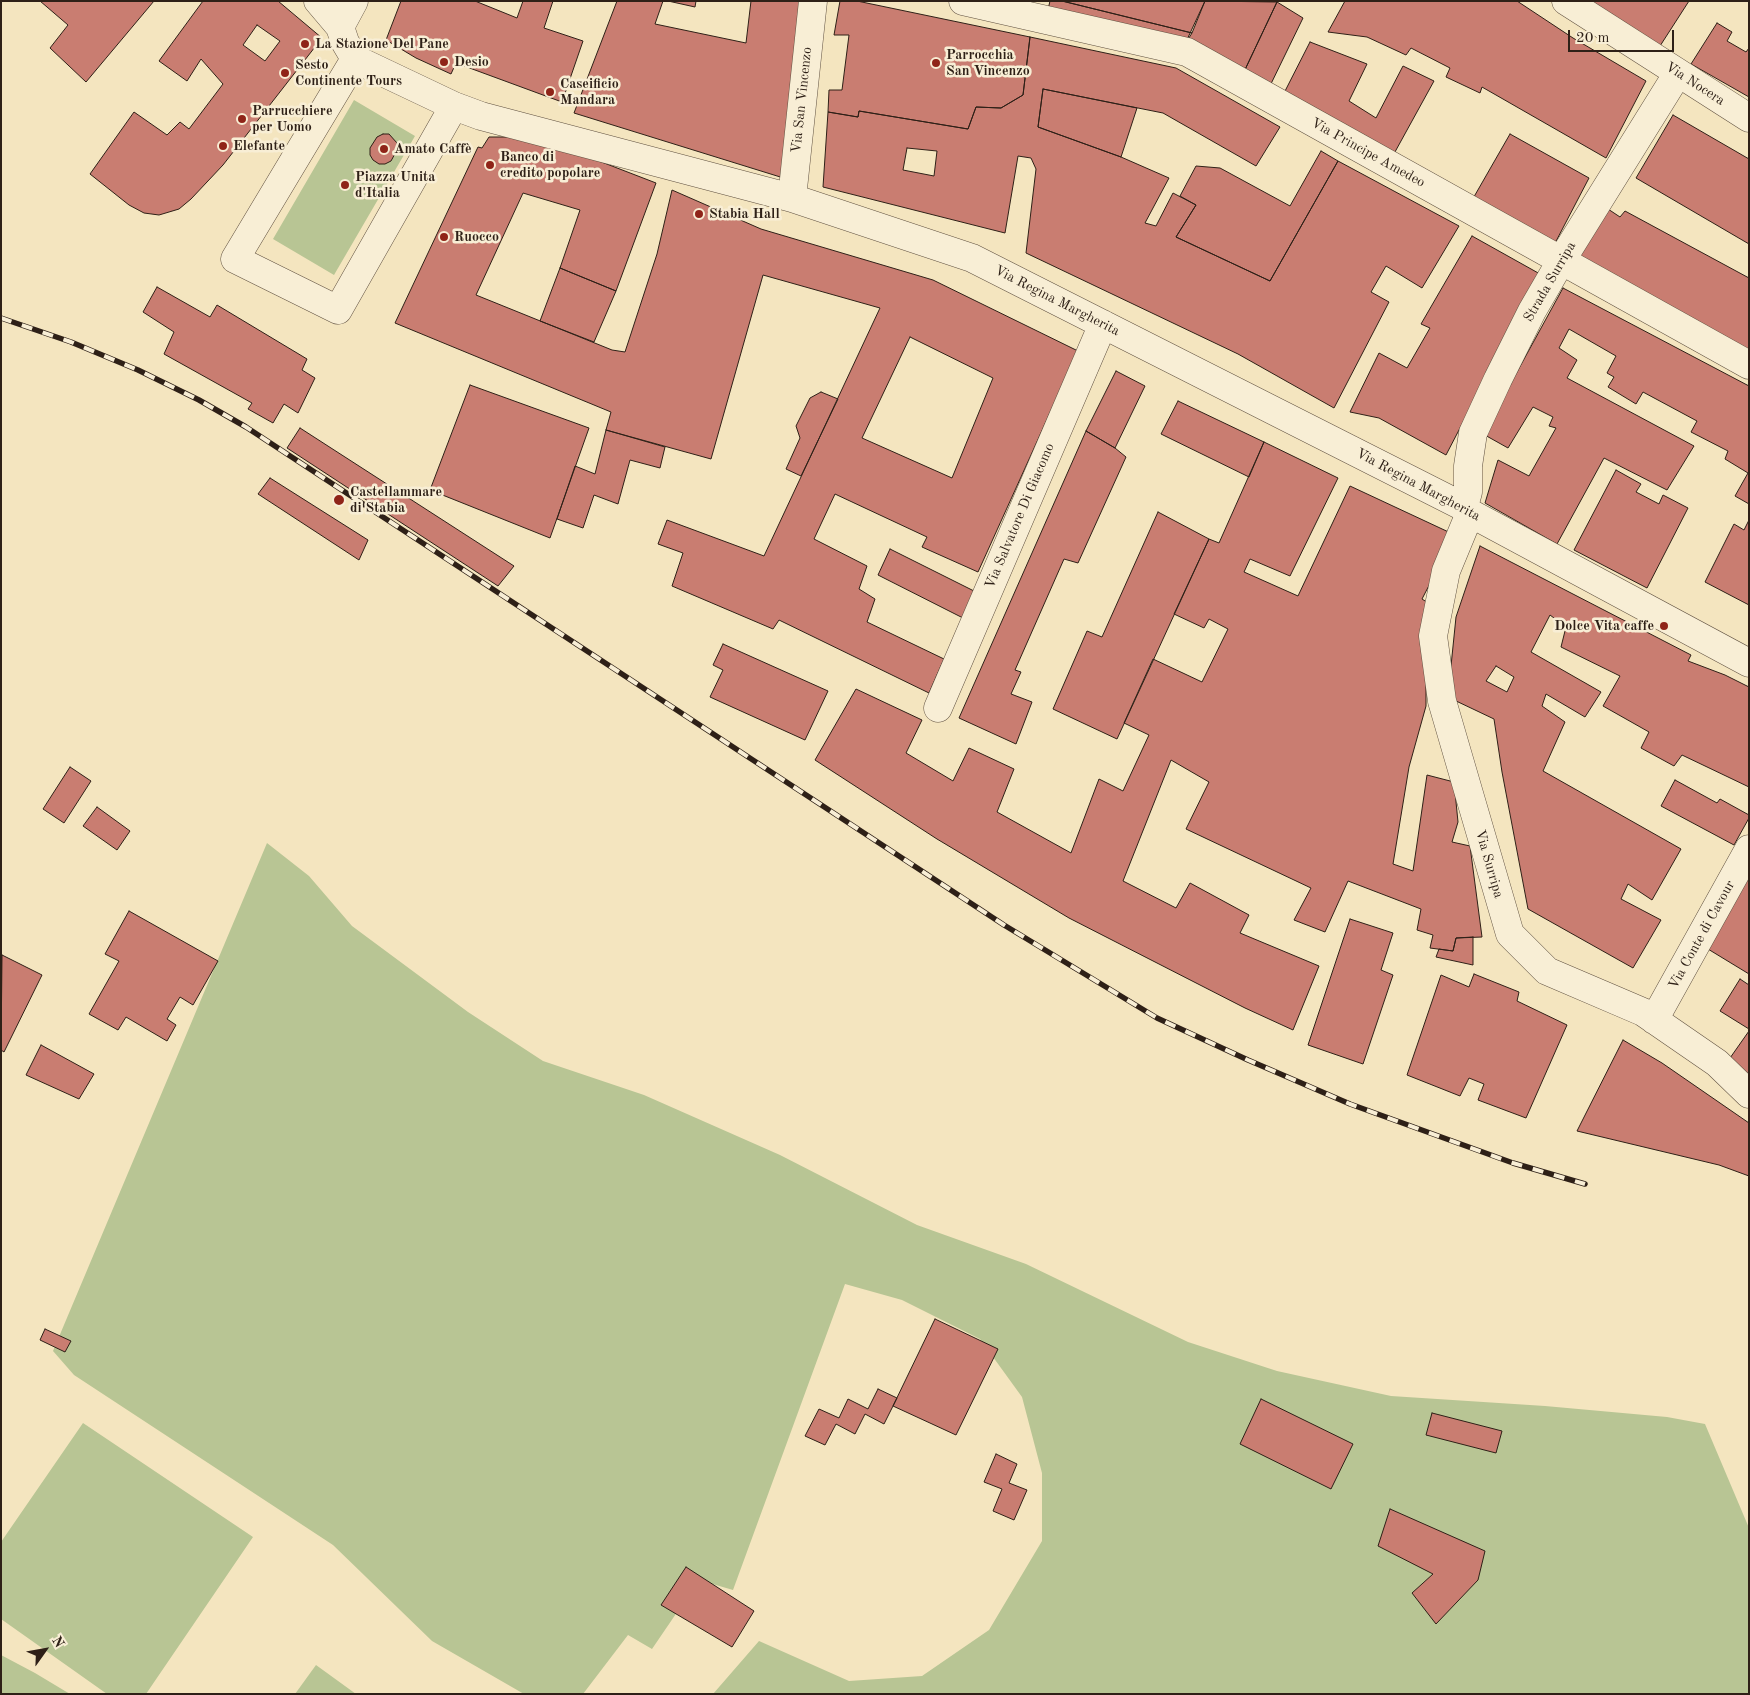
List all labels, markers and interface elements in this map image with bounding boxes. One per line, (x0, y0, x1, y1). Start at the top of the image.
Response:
scale bar (1570, 20, 1676, 52)
text: 20 m (1576, 31, 1610, 46)
place label: La Stazione Del Pane (315, 36, 449, 52)
marker: La Stazione Del Pane (299, 38, 311, 50)
street label: Via San Vincenzo (788, 46, 816, 154)
place label: Parrocchia San Vincenzo (946, 47, 1030, 80)
place label: Desio (454, 54, 489, 70)
marker: Desio (438, 56, 450, 68)
place label: Sesto Continente Tours (295, 57, 402, 90)
marker: Parrocchia San Vincenzo (930, 57, 942, 69)
street label: Via Nocera (1662, 59, 1728, 109)
marker: Sesto Continente Tours (279, 67, 291, 79)
place label: Caseificio Mandara (560, 76, 619, 108)
marker: Caseificio Mandara (544, 86, 556, 98)
place label: Parrucchiere per Uomo (252, 103, 333, 136)
marker: Parrucchiere per Uomo (236, 113, 248, 125)
street label: Via Principe Amedeo (1308, 115, 1428, 191)
place label: Elefante (233, 138, 285, 154)
marker: Elefante (217, 140, 229, 152)
place label: Amato Caffè (394, 141, 472, 157)
marker: Amato Caffè (378, 143, 390, 155)
place label: Banco di credito popolare (500, 149, 600, 182)
marker: Banco di credito popolare (484, 159, 496, 171)
place label: Piazza Unita d'Italia (355, 169, 435, 202)
marker: Piazza Unita d'Italia (339, 179, 351, 191)
place label: Stabia Hall (709, 206, 780, 222)
marker: Stabia Hall (693, 208, 705, 220)
place label: Ruocco (454, 229, 499, 245)
marker: Ruocco (438, 231, 450, 243)
street label: Strada Surripa (1520, 239, 1580, 325)
street label: Via Regina Margherita (992, 262, 1122, 340)
street label: Via Salvatore Di Giacomo (982, 441, 1058, 591)
street label: Via Regina Margherita (1353, 445, 1483, 525)
place label: Castellammare di Stabia (350, 484, 442, 516)
marker: Castellammare di Stabia (332, 493, 346, 507)
place label: Dolce Vita caffe (1554, 618, 1654, 634)
marker: Dolce Vita caffe (1658, 620, 1670, 632)
street label: Via Surripa (1471, 828, 1507, 900)
street label: Via Conte di Cavour (1665, 878, 1739, 992)
north arrow (20, 1625, 70, 1675)
text: N (49, 1634, 66, 1650)

